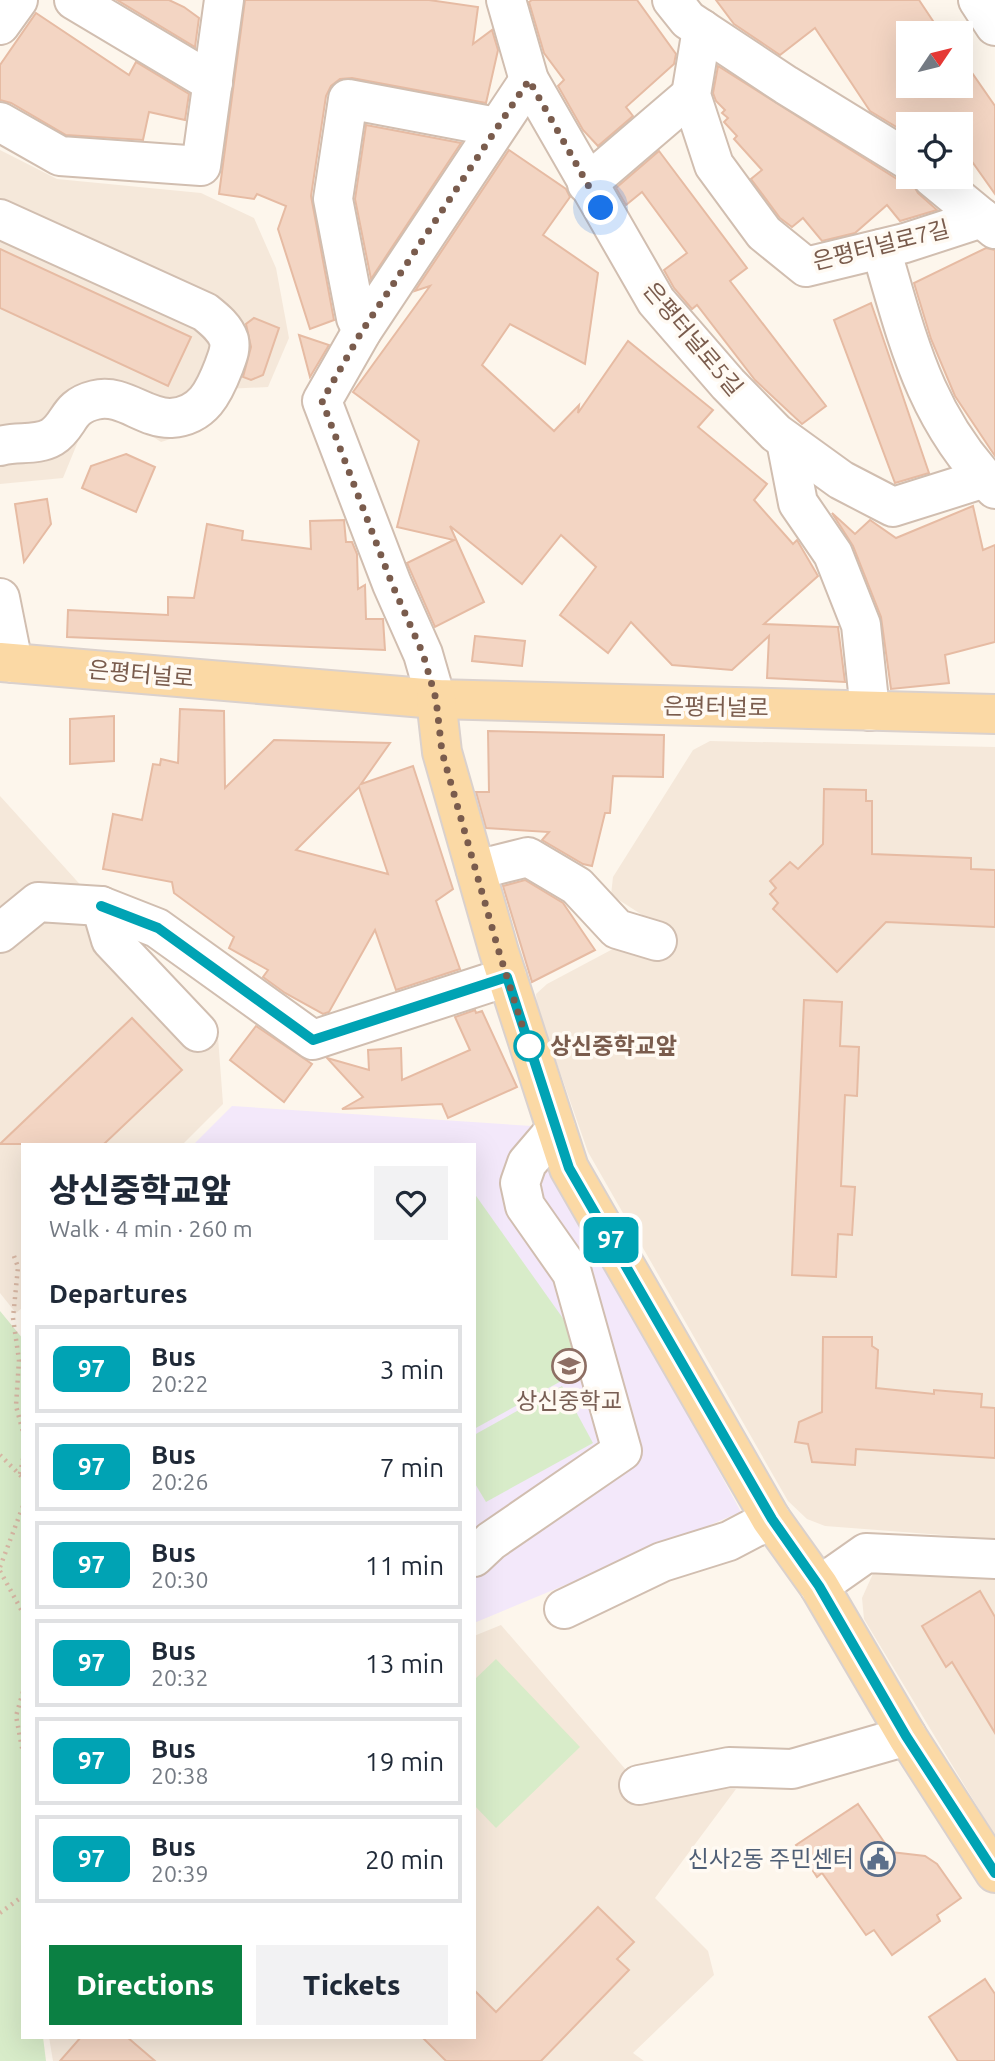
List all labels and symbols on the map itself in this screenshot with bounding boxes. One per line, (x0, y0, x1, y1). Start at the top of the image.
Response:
north arrow (896, 21, 973, 98)
your location (583, 190, 618, 225)
street label: 은평터널로7길 (810, 215, 952, 274)
street label: 은평터널로5길 (639, 277, 748, 400)
street label: 은평터널로 (87, 656, 195, 691)
street label: 은평터널로 (663, 693, 769, 720)
marker: 상신중학교앞 (514, 1031, 544, 1061)
place label: 상신중학교앞 (550, 1033, 677, 1058)
line badge: 97 (580, 1217, 642, 1263)
school or university icon: 상신중학교 (550, 1347, 588, 1385)
place label: 상신중학교 (516, 1388, 622, 1413)
public building icon: 신사2동 주민센터 (859, 1840, 897, 1878)
place label: 신사2동 주민센터 (688, 1846, 854, 1871)

